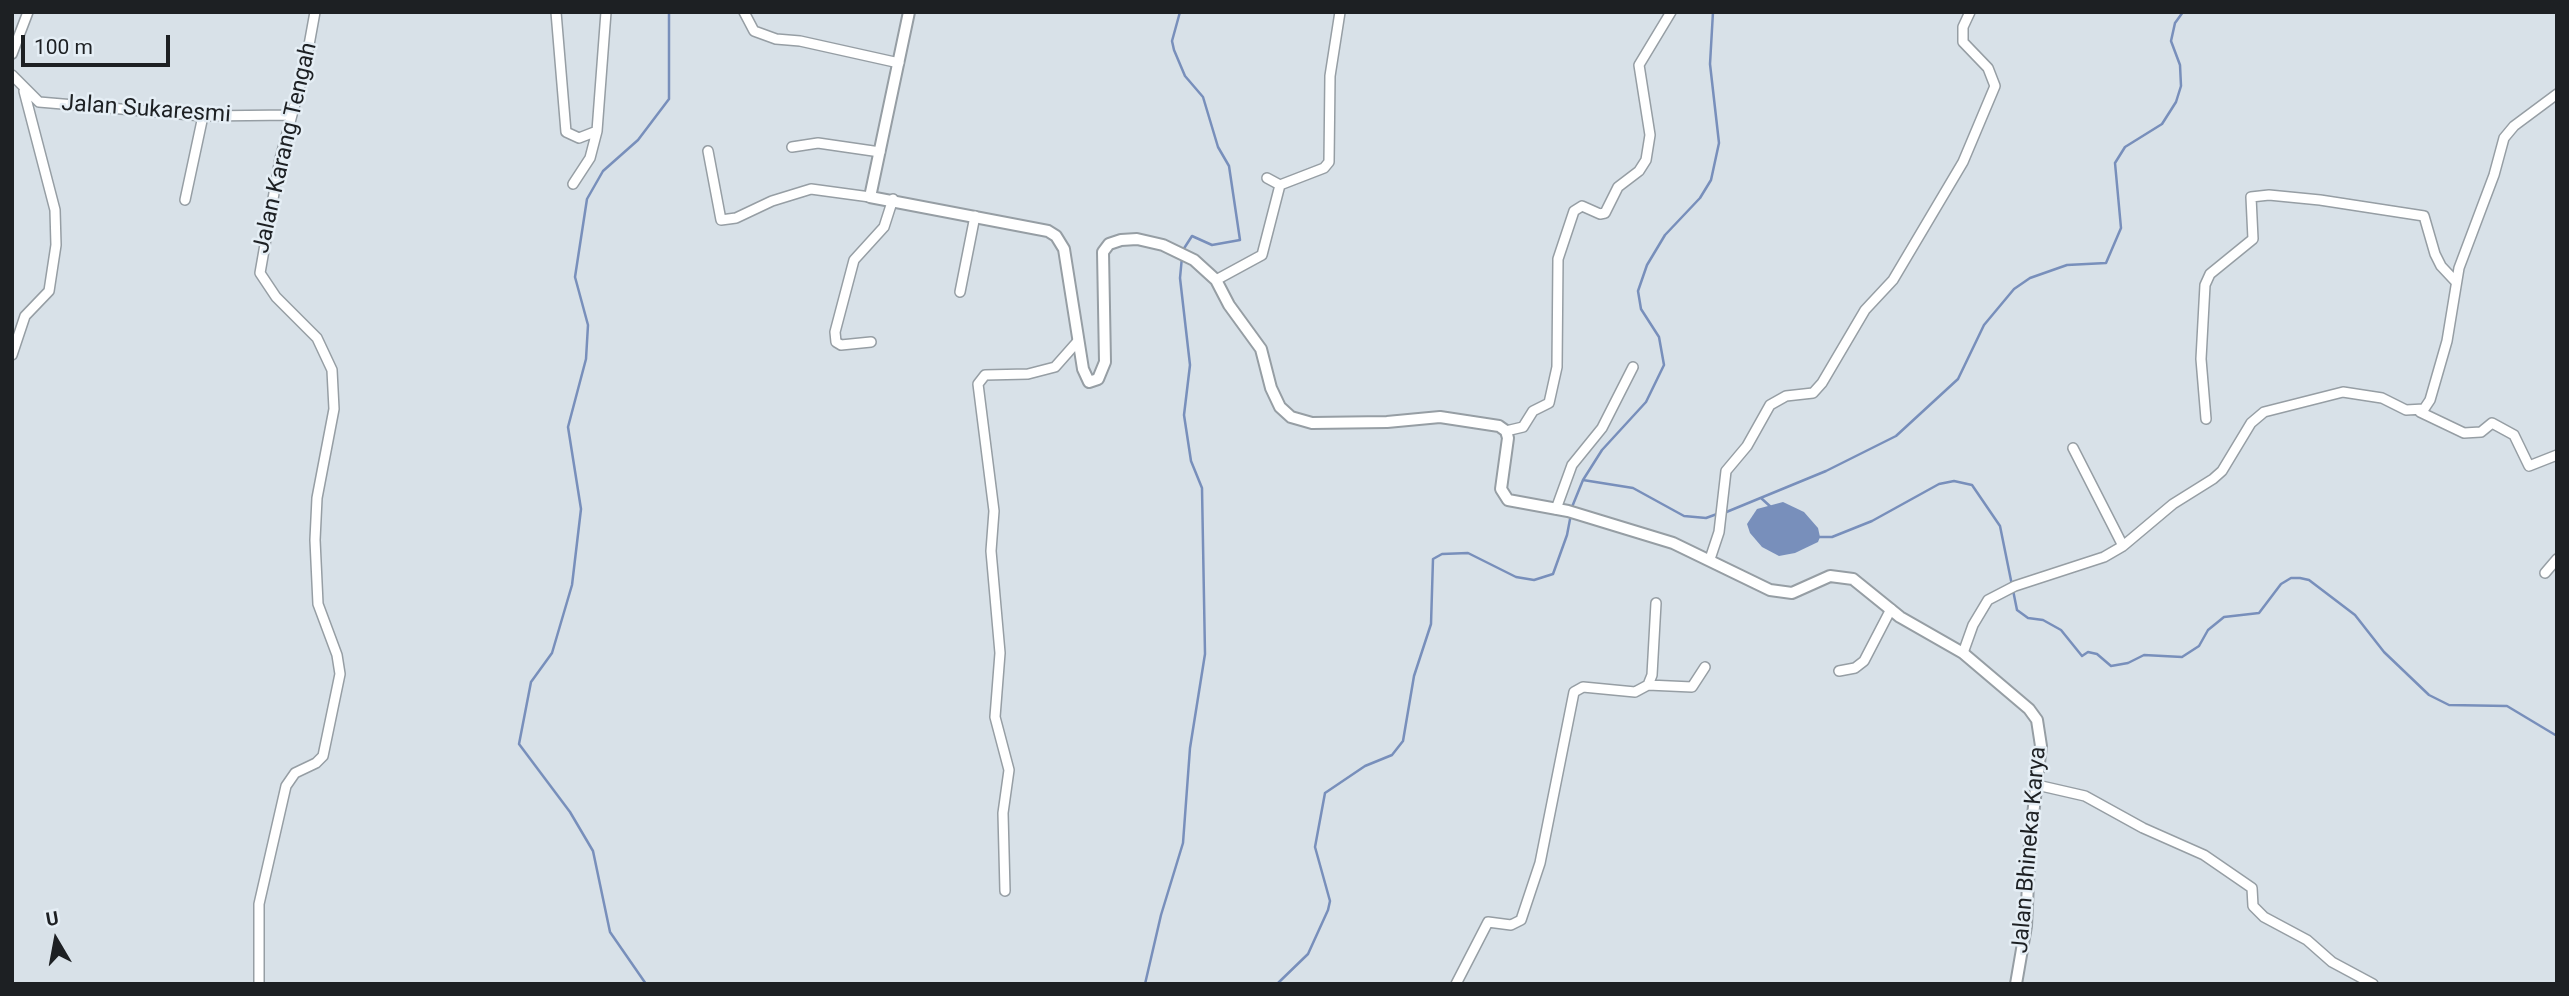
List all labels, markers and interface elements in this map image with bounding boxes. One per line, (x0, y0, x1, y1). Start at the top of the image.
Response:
scale bar (24, 21, 173, 65)
text: 100 m (34, 35, 93, 59)
street label: Jalan Karang Tengah (248, 40, 324, 256)
street label: Jalan Sukaresmi (60, 90, 232, 130)
street label: Jalan Bhineka Karya (2007, 746, 2053, 954)
north arrow (21, 905, 91, 975)
text: U (44, 906, 60, 931)

